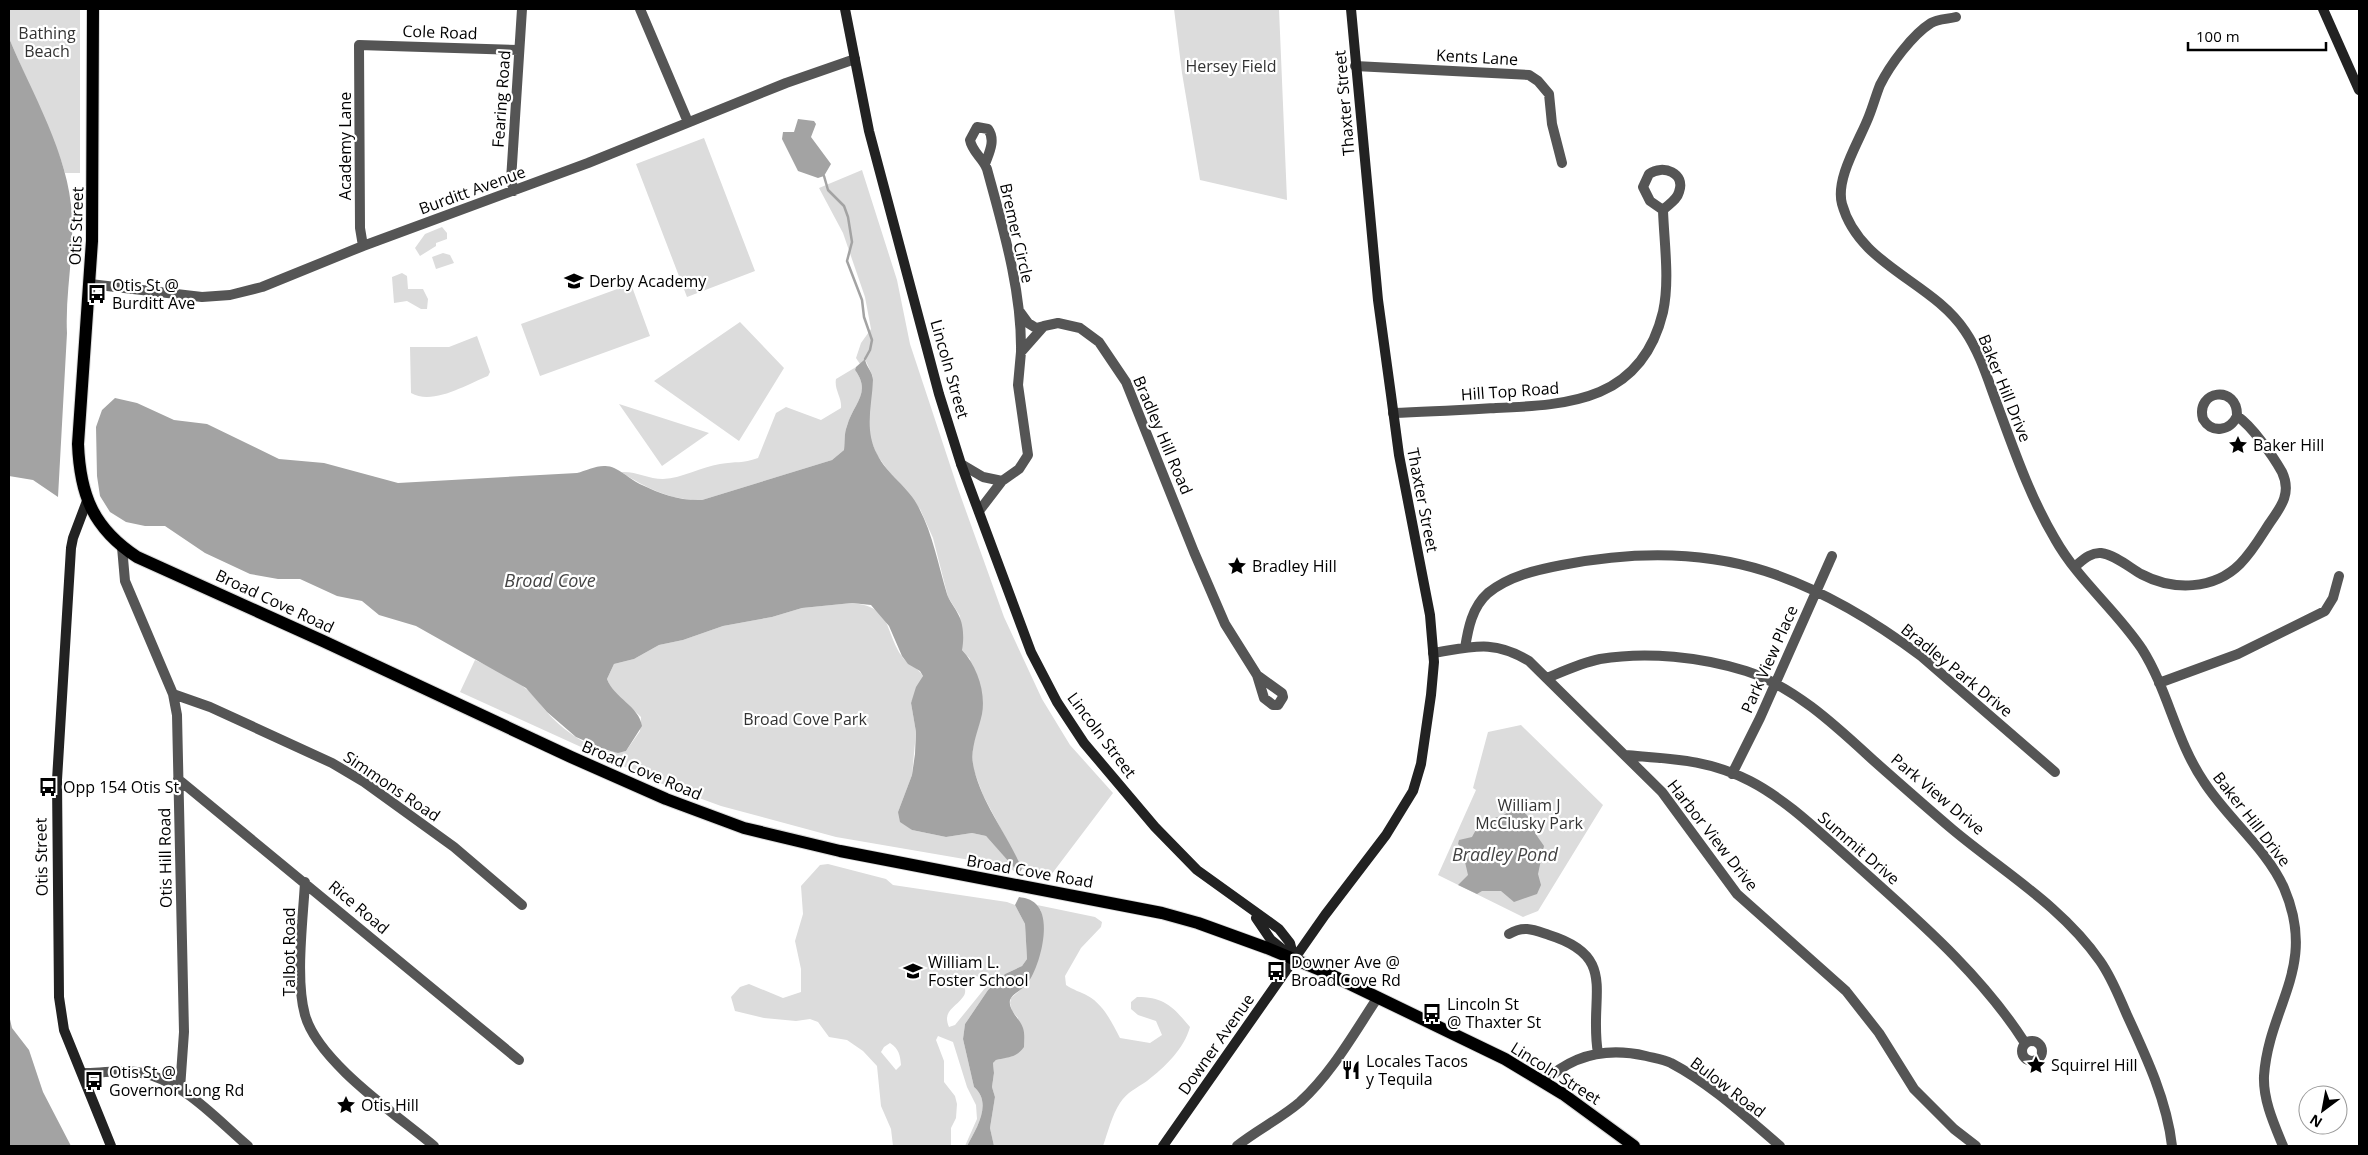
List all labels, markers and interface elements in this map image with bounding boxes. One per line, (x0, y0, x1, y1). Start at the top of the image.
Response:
street label: Cole Road (402, 20, 478, 44)
scale bar (2188, 20, 2326, 52)
park label: Bathing Beach (18, 22, 76, 62)
text: 100 m (2196, 26, 2240, 46)
street label: Kents Lane (1435, 44, 1519, 70)
street label: Thaxter Street (1328, 49, 1360, 157)
street label: Fearing Road (487, 50, 515, 148)
park label: Hersey Field (1185, 55, 1277, 77)
street label: Academy Lane (334, 92, 356, 200)
street label: Burditt Avenue (416, 161, 528, 219)
street label: Bremer Circle (995, 181, 1039, 285)
street label: Otis Street (64, 186, 88, 266)
school or university icon: Derby Academy (563, 270, 585, 292)
place label: Derby Academy (589, 270, 707, 292)
place label: Otis St @ Burditt Ave (112, 274, 195, 314)
bus stop icon: Otis St @ Burditt Ave (86, 283, 108, 305)
street label: Lincoln Street (925, 317, 975, 421)
street label: Baker Hill Drive (1973, 331, 2037, 445)
street label: Bradley Hill Road (1128, 372, 1198, 498)
street label: Hill Top Road (1460, 377, 1560, 405)
place icon: Baker Hill (2227, 434, 2249, 456)
place label: Baker Hill (2253, 434, 2324, 456)
street label: Thaxter Street (1402, 446, 1444, 554)
place icon: Bradley Hill (1226, 555, 1248, 577)
place label: Bradley Hill (1252, 555, 1337, 577)
street label: Broad Cove Road (212, 564, 338, 638)
water label: Broad Cove (504, 568, 596, 592)
street label: Park View Place (1735, 602, 1803, 716)
street label: Bradley Park Drive (1897, 618, 2017, 722)
street label: Lincoln Street (1062, 688, 1142, 783)
park label: Broad Cove Park (743, 708, 867, 730)
street label: Broad Cove Road (579, 735, 705, 805)
street label: Simmons Road (339, 746, 445, 826)
street label: Park View Drive (1887, 748, 1989, 840)
street label: Baker Hill Drive (2208, 767, 2296, 871)
street label: Harbor View Drive (1663, 775, 1763, 895)
bus stop icon: Opp 154 Otis St (37, 776, 59, 798)
place label: Opp 154 Otis St (63, 776, 180, 798)
park label: William J McClusky Park (1475, 794, 1583, 834)
street label: Summit Drive (1814, 806, 1904, 890)
street label: Otis Hill Road (153, 808, 177, 908)
street label: Otis Street (29, 817, 53, 897)
water label: Bradley Pond (1452, 842, 1559, 866)
street label: Broad Cove Road (965, 849, 1095, 893)
street label: Rice Road (324, 875, 394, 939)
street label: Talbot Road (278, 907, 300, 997)
place label: William L. Foster School (928, 951, 1028, 991)
place label: Downer Ave @ Broad Cove Rd (1291, 951, 1401, 991)
school or university icon: William L. Foster School (902, 960, 924, 982)
bus stop icon: Downer Ave @ Broad Cove Rd (1265, 960, 1287, 982)
street label: Downer Avenue (1173, 989, 1259, 1099)
place label: Lincoln St @ Thaxter St (1447, 993, 1542, 1033)
bus stop icon: Lincoln St @ Thaxter St (1421, 1002, 1443, 1024)
street label: Lincoln Street (1507, 1037, 1605, 1110)
place label: Locales Tacos y Tequila (1366, 1050, 1468, 1090)
street label: Bulow Road (1686, 1052, 1770, 1122)
place icon: Squirrel Hill (2025, 1054, 2047, 1076)
place label: Squirrel Hill (2051, 1054, 2138, 1076)
restaurant icon: Locales Tacos y Tequila (1340, 1059, 1362, 1081)
place label: Otis St @ Governor Long Rd (109, 1061, 244, 1101)
bus stop icon: Otis St @ Governor Long Rd (83, 1070, 105, 1092)
north arrow (2298, 1085, 2348, 1135)
place icon: Otis Hill (335, 1094, 357, 1116)
place label: Otis Hill (361, 1094, 419, 1116)
text: N (2306, 1110, 2326, 1133)

